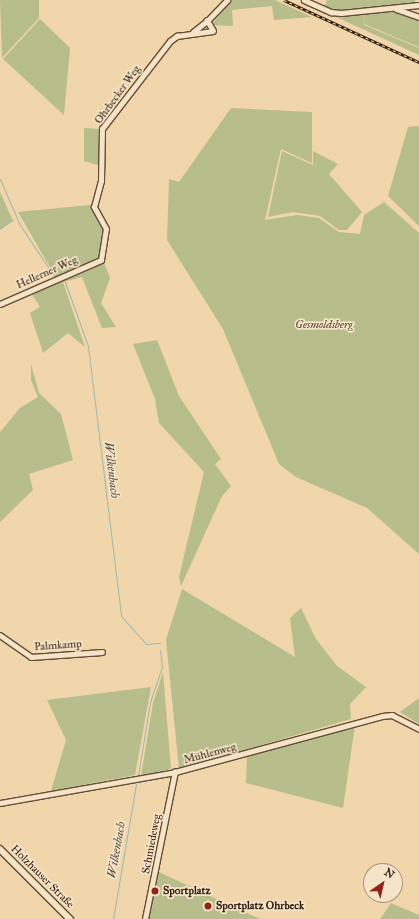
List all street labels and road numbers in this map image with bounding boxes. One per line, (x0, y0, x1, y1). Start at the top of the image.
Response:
street label: Ohrbecker Weg (92, 63, 144, 127)
street label: Hellerner Weg (14, 254, 80, 292)
street label: Palmkamp (34, 638, 82, 654)
street label: Mühlenweg (183, 741, 237, 767)
street label: Schmiedeweg (140, 813, 164, 875)
street label: Holzhauser Straße (8, 843, 76, 911)

